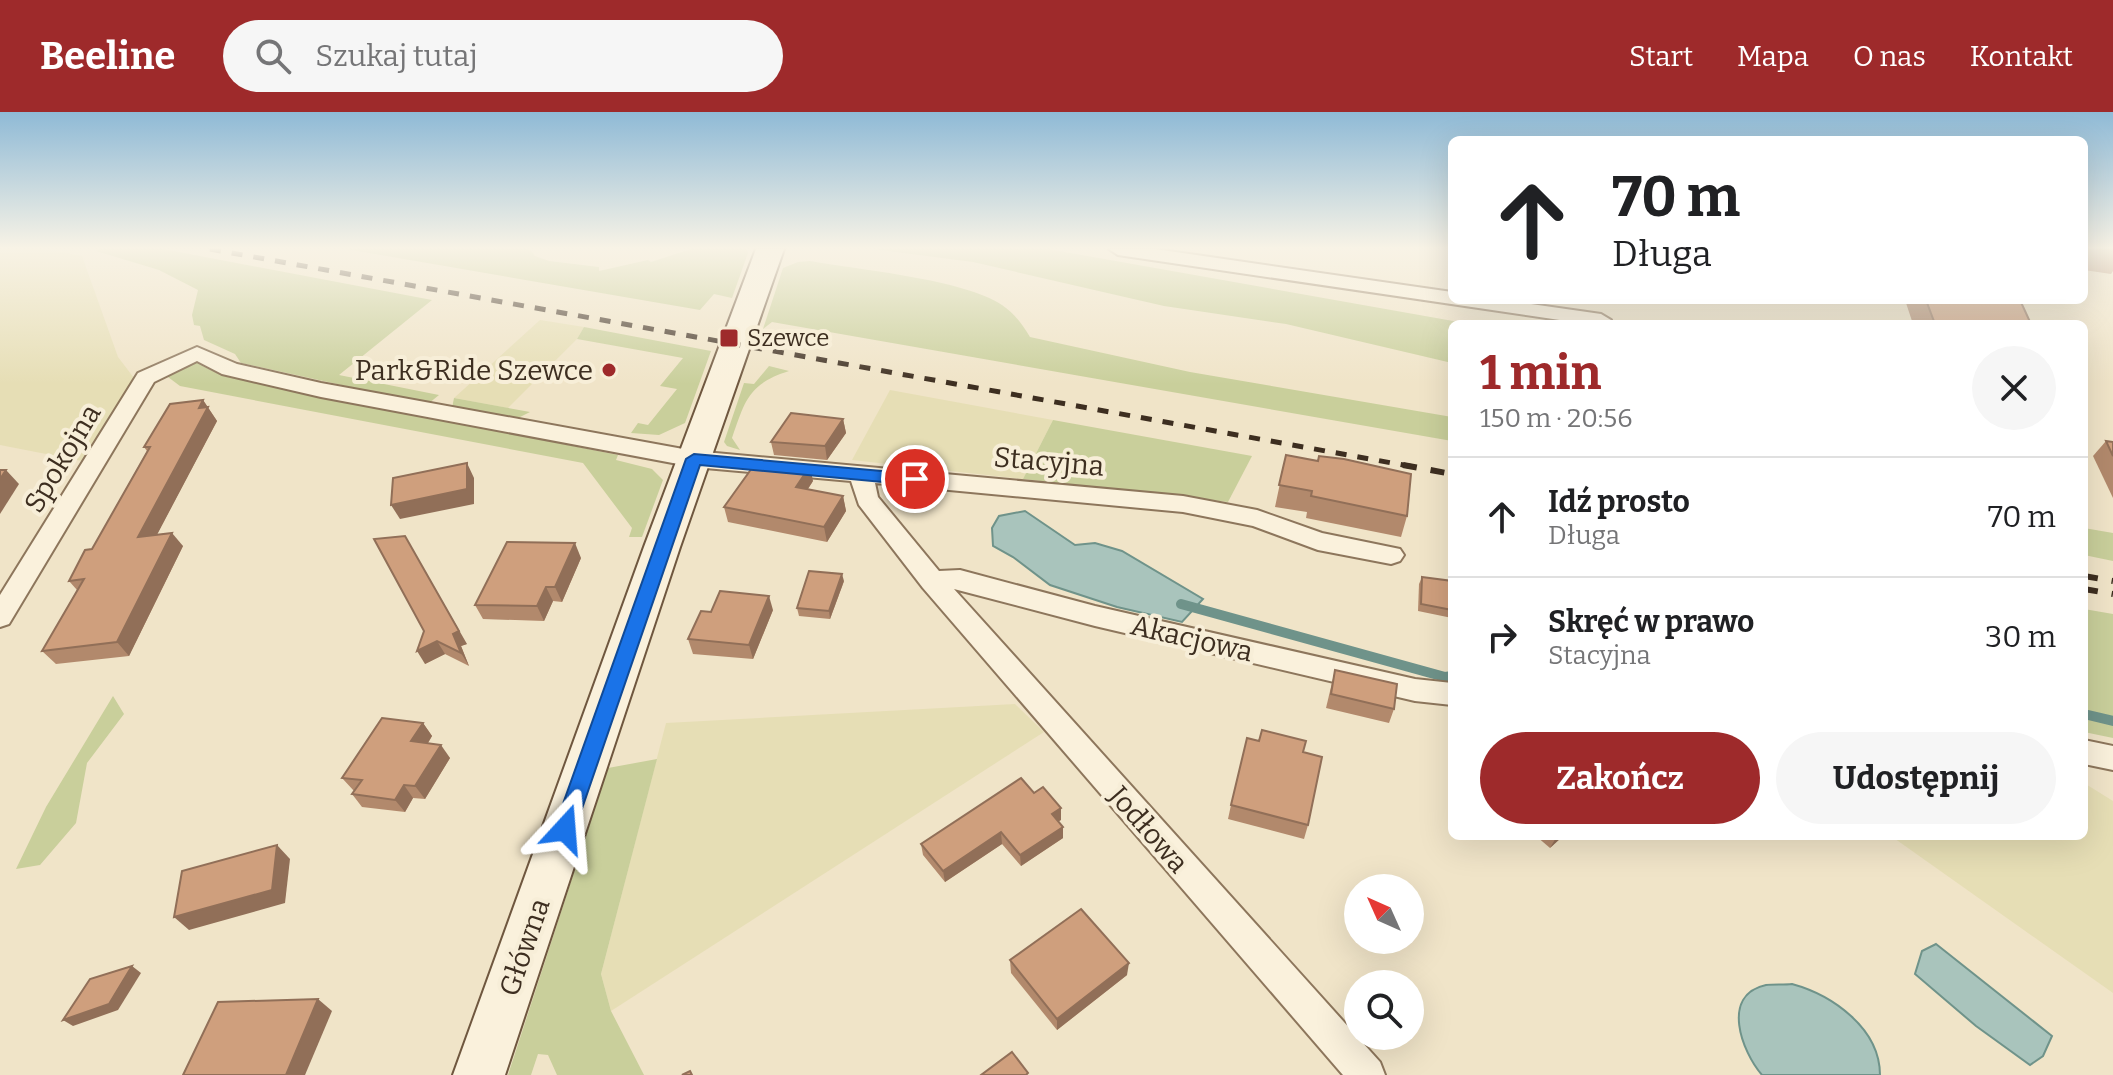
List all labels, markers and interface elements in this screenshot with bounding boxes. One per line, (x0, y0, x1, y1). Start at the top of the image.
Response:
search box (223, 20, 783, 92)
text: Beeline (40, 33, 175, 79)
icon: search (251, 34, 295, 78)
text: Szukaj tutaj (315, 38, 478, 74)
text: Start (1629, 40, 1693, 73)
text: Mapa (1737, 40, 1809, 73)
text: O nas (1853, 40, 1926, 73)
text: Kontakt (1970, 40, 2073, 73)
text: 70 m (1612, 164, 1740, 231)
icon: ahead (1480, 168, 1584, 272)
text: Długa (1612, 232, 1712, 276)
place label: Szewce (747, 324, 829, 352)
marker: Szewce (718, 327, 740, 349)
text: 1 min (1480, 344, 1601, 402)
button: close (1972, 346, 2056, 430)
place label: Park&Ride Szewce (355, 354, 593, 387)
marker: Park&Ride Szewce (600, 361, 618, 379)
street label: Spokojna (17, 398, 108, 518)
text: 150 m · 20:56 (1480, 403, 1632, 434)
street label: Stacyjna (992, 440, 1106, 483)
pin (881, 445, 949, 513)
icon: arrive (893, 457, 937, 501)
text: Idź prosto (1548, 484, 1690, 520)
icon: ahead (1480, 495, 1524, 539)
text: 70 m (1988, 499, 2056, 535)
text: Długa (1548, 520, 1620, 551)
text: Skręć w prawo (1548, 604, 1754, 640)
street label: Akacjowa (1128, 608, 1256, 669)
icon: right (1480, 615, 1524, 659)
text: 30 m (1985, 619, 2056, 655)
text: Stacyjna (1548, 640, 1651, 671)
button: Zakończ (1480, 732, 1760, 824)
button: Udostępnij (1776, 732, 2056, 824)
street label: Jodłowa (1101, 779, 1195, 879)
position arrow (523, 787, 607, 871)
north arrow (1344, 874, 1424, 954)
map controls (1344, 874, 1424, 1050)
street label: Główna (492, 894, 557, 1000)
button: search (1344, 970, 1424, 1050)

